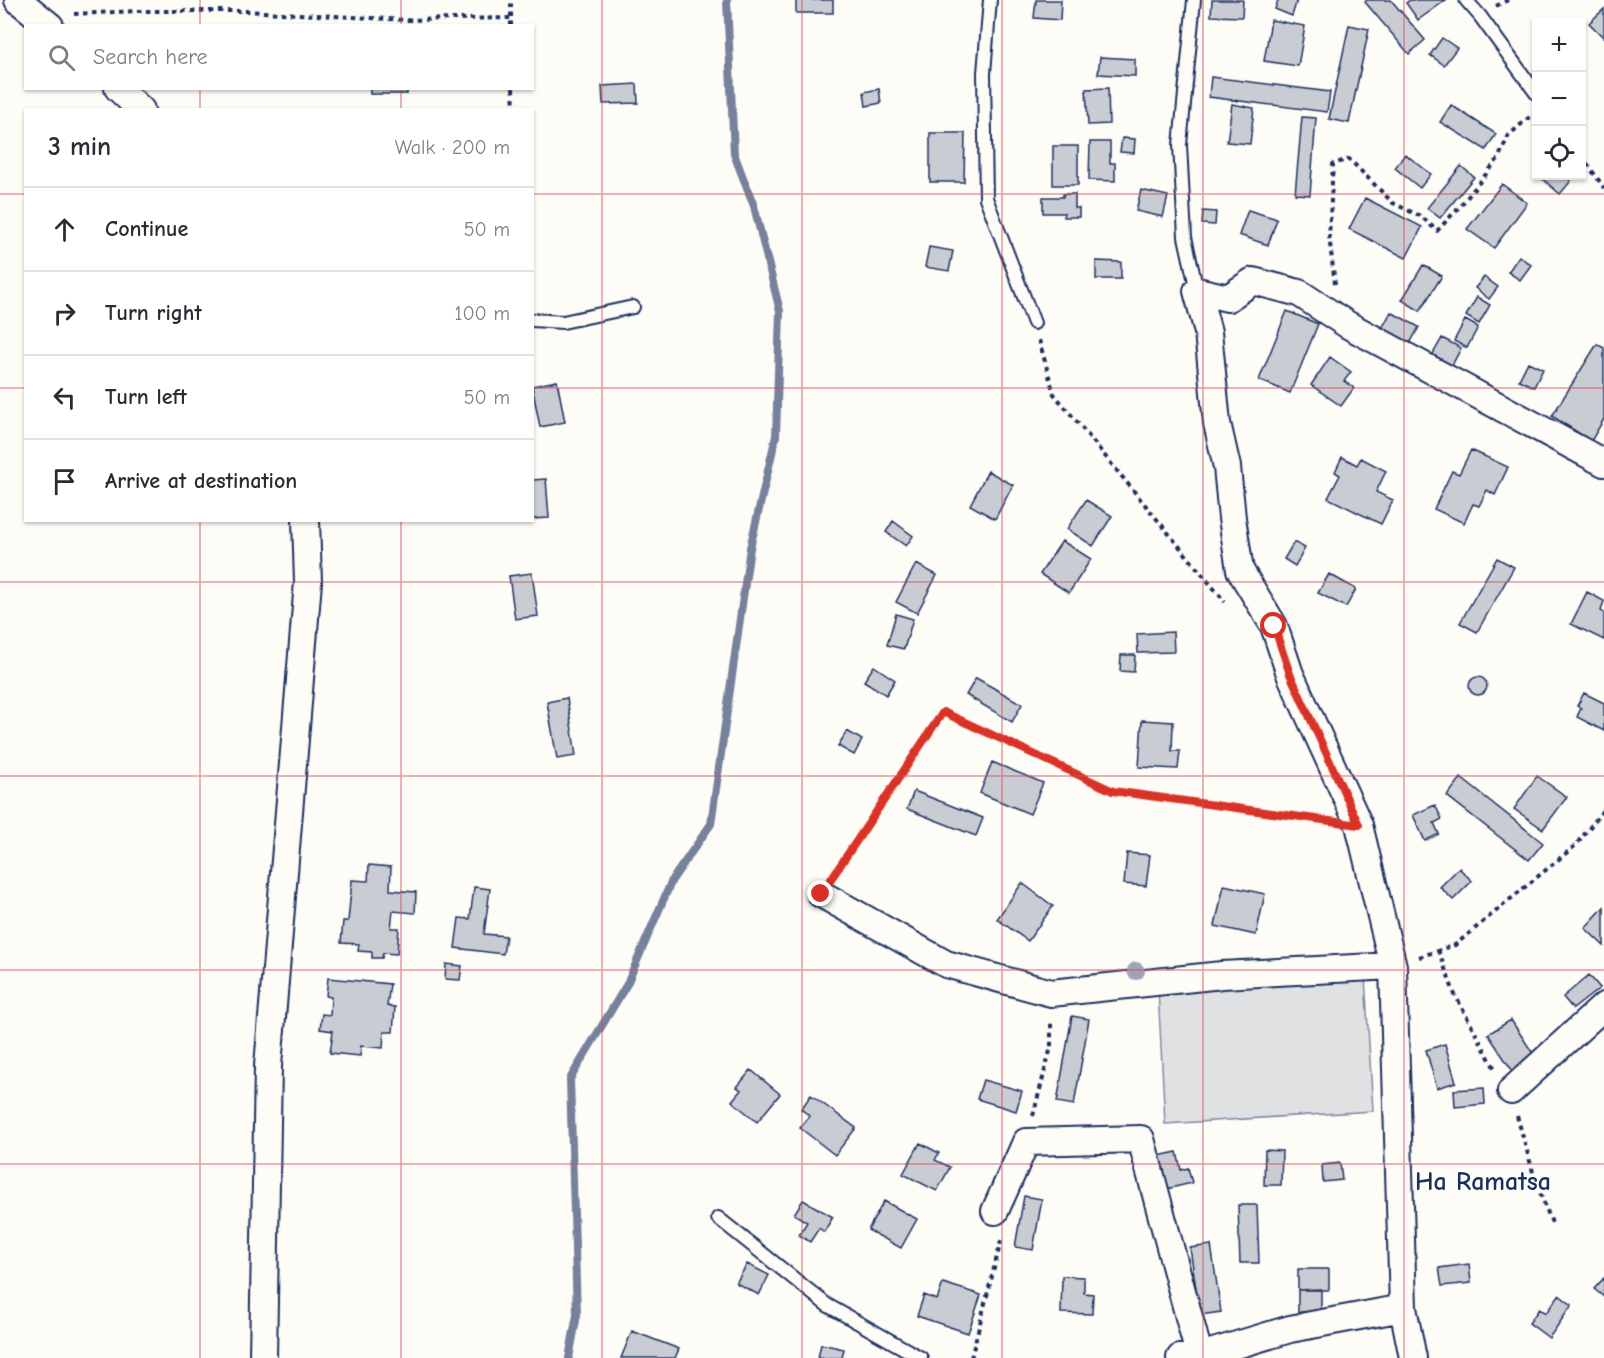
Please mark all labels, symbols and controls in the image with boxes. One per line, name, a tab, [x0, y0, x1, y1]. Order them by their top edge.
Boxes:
map controls	[1532, 18, 1586, 180]
button: +	[1532, 18, 1586, 72]
search box	[24, 24, 534, 90]
icon: search	[45, 41, 78, 74]
text: Search here	[93, 44, 208, 70]
button: −	[1532, 72, 1586, 126]
button: locate	[1532, 126, 1586, 180]
text: 3 min	[48, 132, 111, 162]
text: Walk · 200 m	[395, 136, 510, 159]
icon: ahead	[48, 213, 81, 246]
text: Continue	[105, 216, 188, 242]
text: 50 m	[464, 218, 510, 241]
icon: right	[48, 297, 81, 330]
text: Turn right	[105, 300, 202, 326]
text: 100 m	[455, 302, 510, 325]
icon: left	[48, 381, 81, 414]
text: Turn left	[105, 384, 187, 410]
text: 50 m	[464, 386, 510, 409]
icon: arrive	[48, 465, 81, 498]
text: Arrive at destination	[105, 468, 297, 494]
route start	[1260, 612, 1286, 638]
route end	[807, 880, 833, 906]
district label: Ha Ramatsa	[1415, 1167, 1551, 1197]

